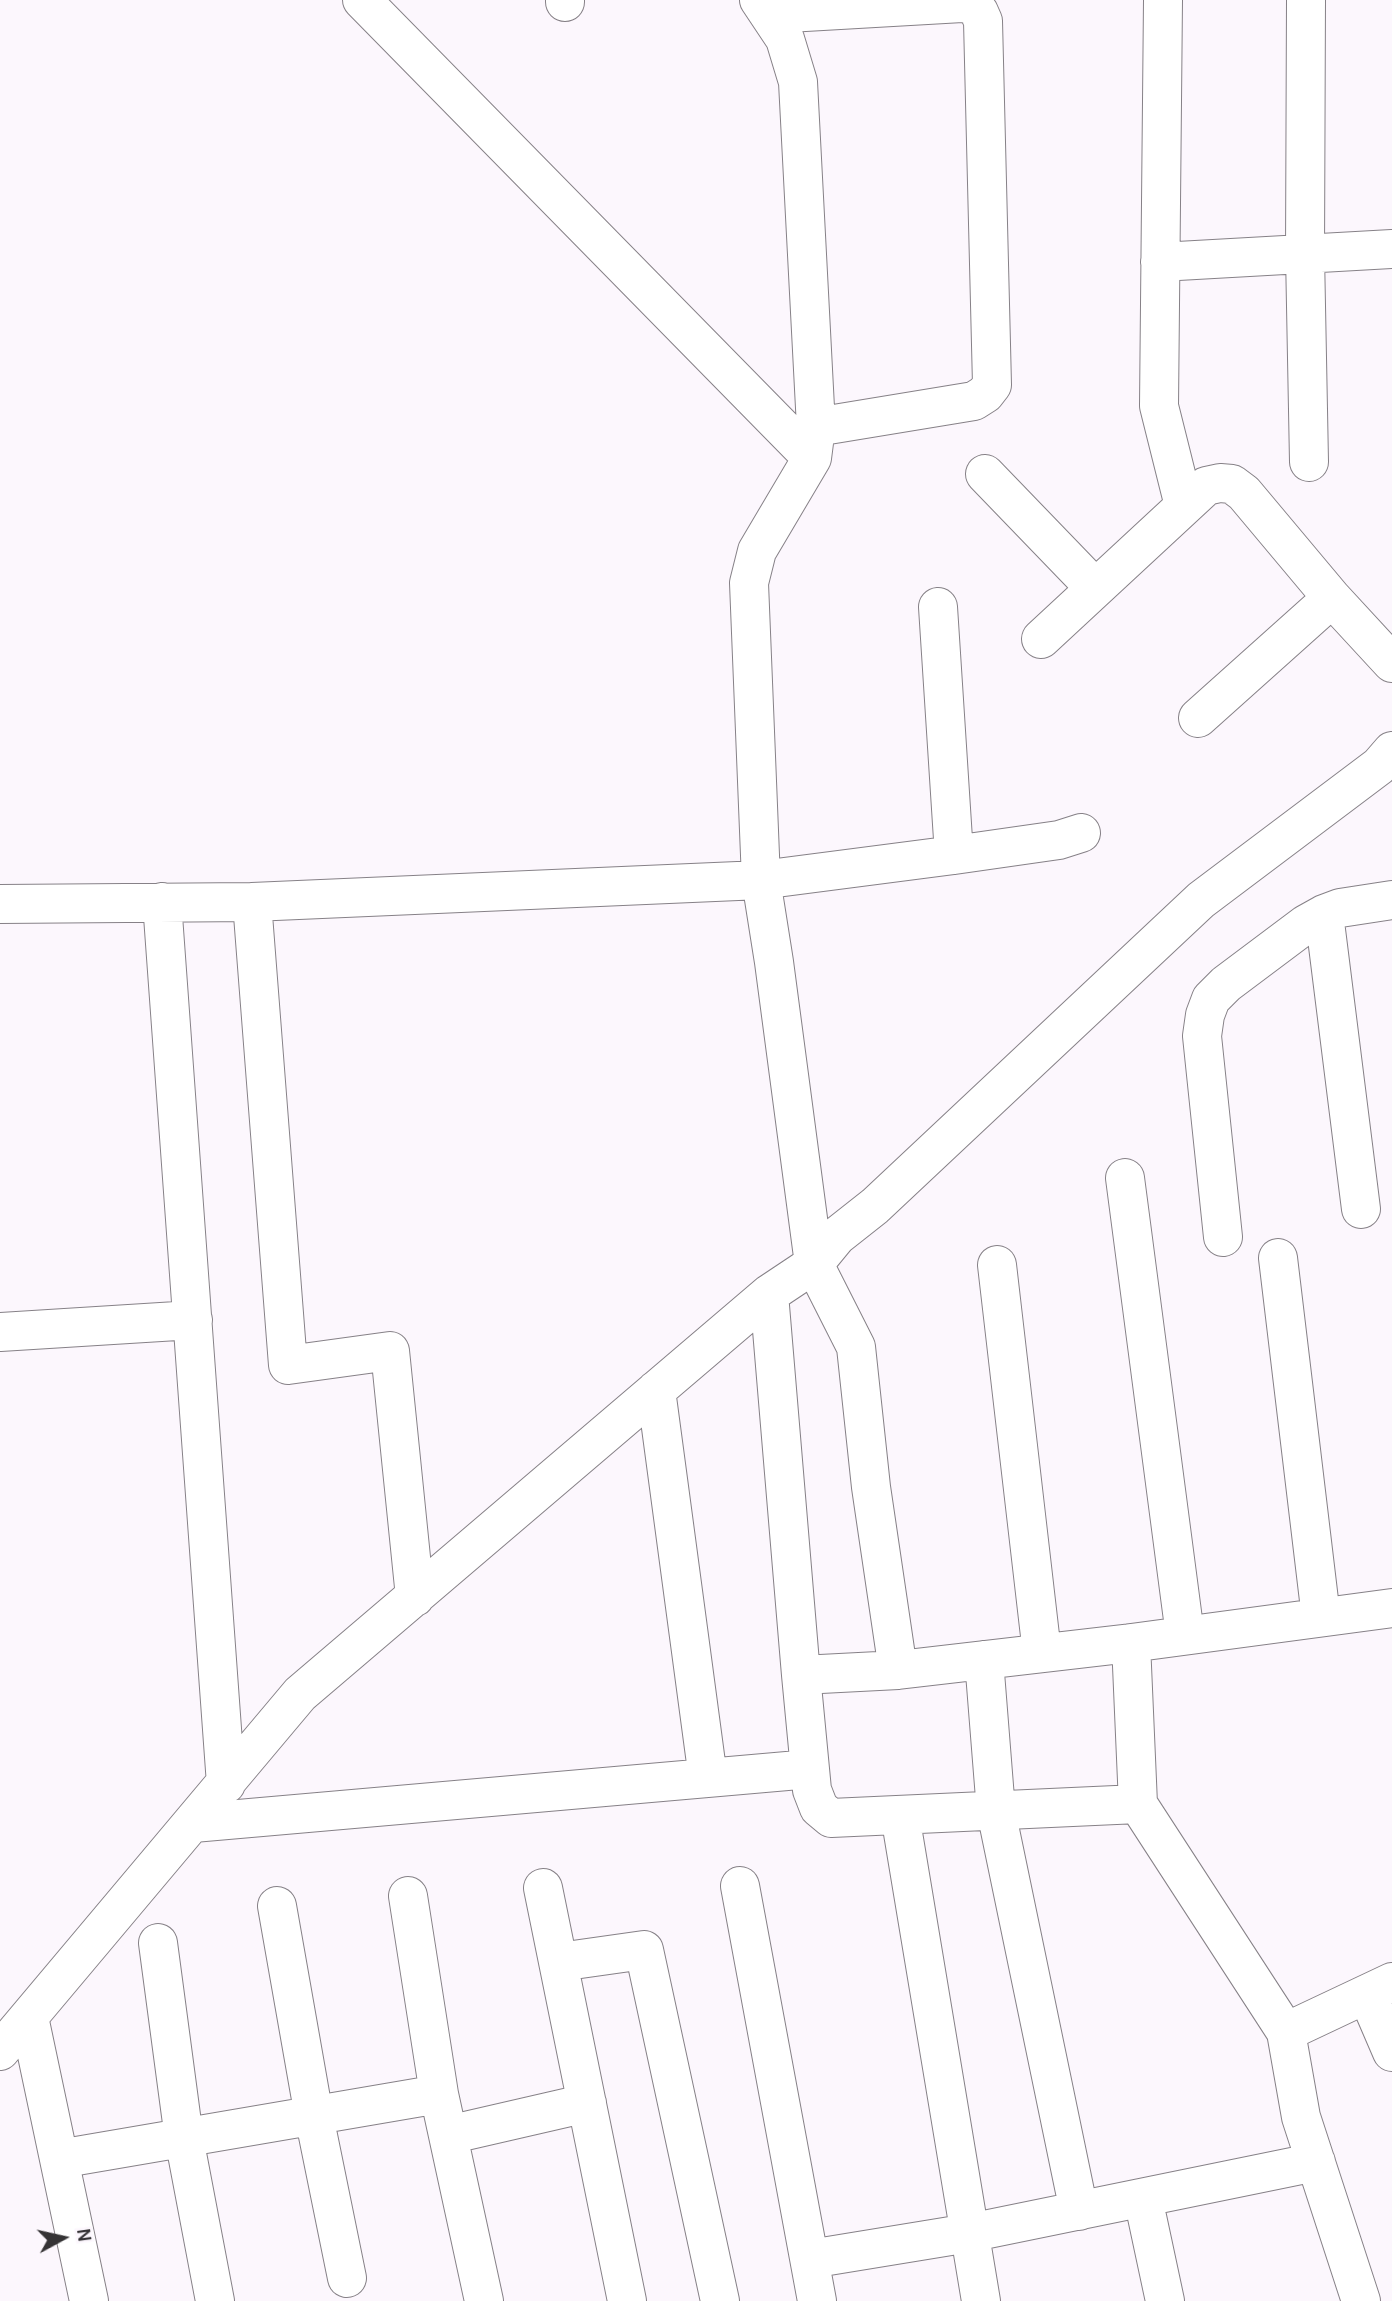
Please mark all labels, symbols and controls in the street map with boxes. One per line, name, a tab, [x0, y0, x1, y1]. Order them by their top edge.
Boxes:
north arrow	[28, 2203, 98, 2273]
text: N	[72, 2227, 96, 2243]

